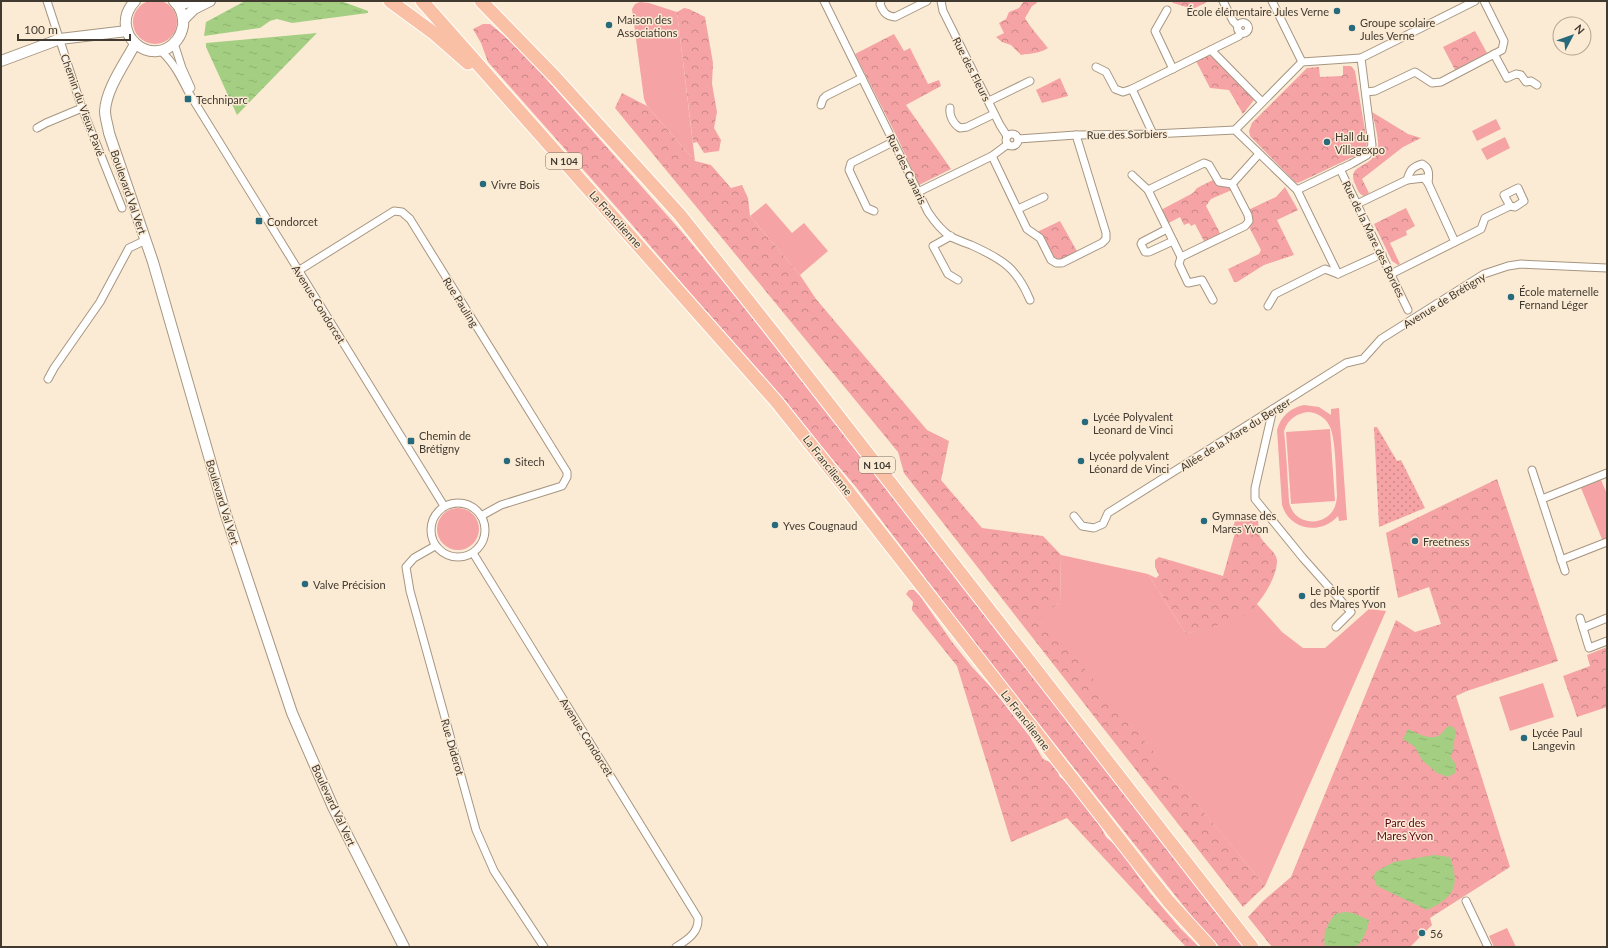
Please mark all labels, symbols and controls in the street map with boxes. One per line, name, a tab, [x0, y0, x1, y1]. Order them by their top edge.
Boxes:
place label: École élémentaire Jules Verne	[1186, 5, 1329, 18]
marker: École élémentaire Jules Verne	[1332, 6, 1342, 16]
place label: Maison des Associations	[617, 13, 678, 39]
scale bar	[18, 16, 130, 42]
place label: Groupe scolaire Jules Verne	[1360, 16, 1436, 42]
north arrow	[1552, 16, 1592, 56]
marker: Maison des Associations	[604, 20, 614, 30]
text: 100 m	[24, 22, 58, 37]
text: N	[1572, 22, 1588, 37]
marker: Groupe scolaire Jules Verne	[1347, 23, 1357, 33]
street label: Rue des Fleurs	[950, 35, 994, 104]
street label: Chemin du Vieux Pavé	[58, 52, 108, 158]
place label: Techniparc	[196, 93, 248, 106]
marker: Techniparc	[183, 94, 193, 104]
street label: Rue des Sorbiers	[1087, 127, 1168, 141]
place label: Hall du Villagexpo	[1335, 130, 1385, 156]
street label: Rue des Canaris	[884, 132, 930, 207]
marker: Hall du Villagexpo	[1322, 137, 1332, 147]
street label: Boulevard Val Vert	[108, 148, 150, 236]
road number: N 104	[546, 153, 582, 169]
place label: Vivre Bois	[491, 178, 540, 191]
street label: Rue de la Mare des Bordes	[1340, 178, 1408, 300]
marker: Vivre Bois	[478, 179, 488, 189]
street label: La Francilienne	[587, 188, 645, 250]
place label: Condorcet	[267, 215, 318, 228]
marker: Condorcet	[254, 216, 264, 226]
street label: Avenue Condorcet	[290, 262, 348, 346]
street label: Avenue de Brétigny	[1400, 269, 1488, 331]
street label: Rue Pauling	[441, 275, 482, 330]
place label: École maternelle Fernand Léger	[1519, 285, 1599, 311]
marker: École maternelle Fernand Léger	[1506, 292, 1516, 302]
street label: Allée de la Mare du Berger	[1177, 395, 1293, 473]
place label: Lycée Polyvalent Leonard de Vinci	[1093, 410, 1174, 436]
marker: Lycée Polyvalent Leonard de Vinci	[1080, 417, 1090, 427]
place label: Chemin de Brétigny	[419, 429, 471, 455]
street label: La Francilienne	[801, 433, 855, 498]
marker: Chemin de Brétigny	[406, 436, 416, 446]
place label: Lycée polyvalent Léonard de Vinci	[1089, 449, 1170, 475]
place label: Sitech	[515, 455, 545, 468]
marker: Sitech	[502, 456, 512, 466]
marker: Lycée polyvalent Léonard de Vinci	[1076, 456, 1086, 466]
road number: N 104	[859, 457, 895, 473]
street label: Boulevard Val Vert	[204, 458, 242, 546]
place label: Gymnase des Mares Yvon	[1212, 509, 1277, 535]
marker: Gymnase des Mares Yvon	[1199, 516, 1209, 526]
place label: Yves Cougnaud	[783, 519, 857, 532]
marker: Yves Cougnaud	[770, 520, 780, 530]
place label: Freetness	[1423, 535, 1470, 548]
marker: Freetness	[1410, 536, 1420, 546]
place label: Valve Précision	[313, 578, 386, 591]
marker: Valve Précision	[300, 579, 310, 589]
place label: Le pôle sportif des Mares Yvon	[1310, 584, 1386, 610]
marker: Le pôle sportif des Mares Yvon	[1297, 591, 1307, 601]
street label: La Francilienne	[999, 688, 1053, 753]
street label: Avenue Condorcet	[558, 695, 616, 779]
street label: Rue Diderot	[439, 717, 467, 777]
place label: Lycée Paul Langevin	[1532, 726, 1582, 752]
marker: Lycée Paul Langevin	[1519, 733, 1529, 743]
street label: Boulevard Val Vert	[309, 762, 359, 848]
park label: Parc des Mares Yvon	[1377, 816, 1433, 842]
place label: 56	[1430, 927, 1443, 940]
marker: 56	[1417, 928, 1427, 938]

